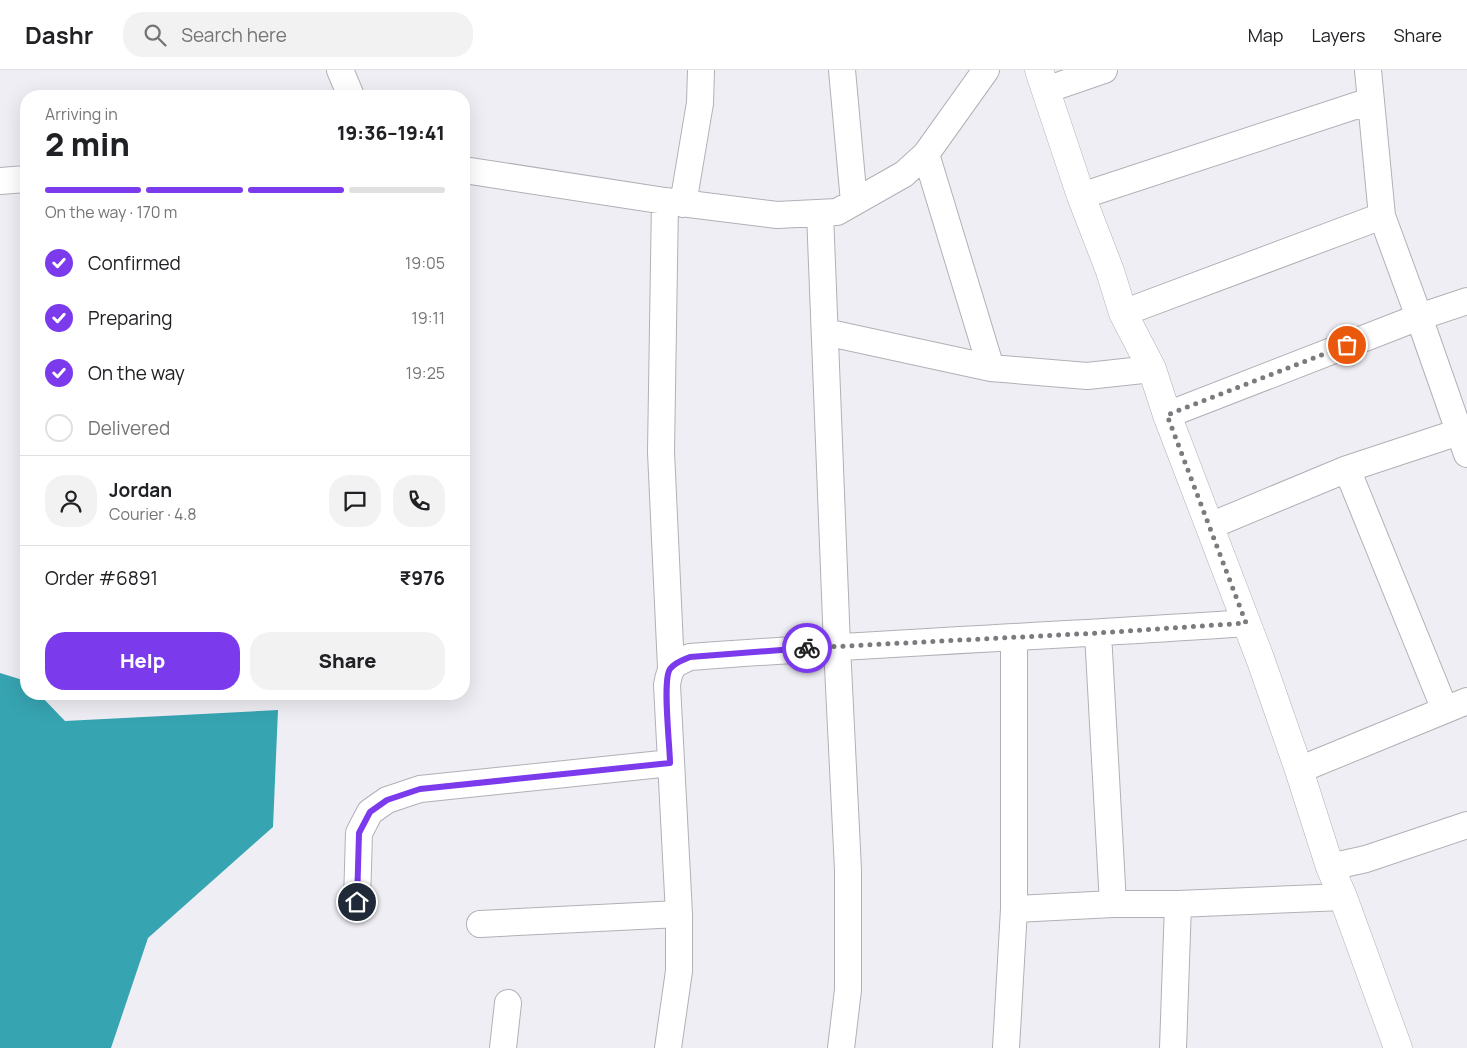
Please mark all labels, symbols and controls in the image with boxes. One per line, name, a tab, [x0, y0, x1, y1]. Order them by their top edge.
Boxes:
search box	[123, 12, 473, 57]
text: Dashr	[25, 18, 93, 51]
icon: search	[141, 21, 169, 49]
text: Search here	[181, 22, 287, 48]
text: Map	[1248, 23, 1283, 47]
text: Layers	[1311, 23, 1365, 47]
text: Share	[1393, 23, 1442, 47]
text: Arriving in	[45, 103, 118, 125]
text: 19:36–19:41	[337, 120, 445, 146]
text: 2 min	[45, 122, 130, 166]
text: On the way · 170 m	[45, 201, 177, 223]
icon: check	[45, 249, 73, 277]
text: Confirmed	[88, 250, 181, 276]
text: 19:05	[405, 252, 445, 274]
icon: check	[45, 304, 73, 332]
text: Preparing	[88, 305, 173, 331]
text: 19:11	[412, 307, 445, 329]
pin	[1326, 324, 1368, 366]
icon: bag	[1333, 331, 1361, 359]
icon: check	[45, 359, 73, 387]
text: On the way	[88, 360, 185, 386]
text: 19:25	[406, 362, 445, 384]
text: Delivered	[88, 415, 170, 441]
button: person	[45, 475, 97, 527]
button: chat	[329, 475, 381, 527]
button: phone	[393, 475, 445, 527]
text: Jordan	[109, 477, 172, 503]
text: Courier · 4.8	[109, 503, 197, 525]
text: Order #6891	[45, 565, 158, 591]
text: ₹976	[400, 565, 445, 591]
courier	[782, 623, 832, 673]
button: Help	[45, 632, 240, 690]
button: Share	[250, 632, 445, 690]
icon: bike	[793, 634, 821, 662]
pin	[336, 881, 378, 923]
icon: home	[343, 888, 371, 916]

